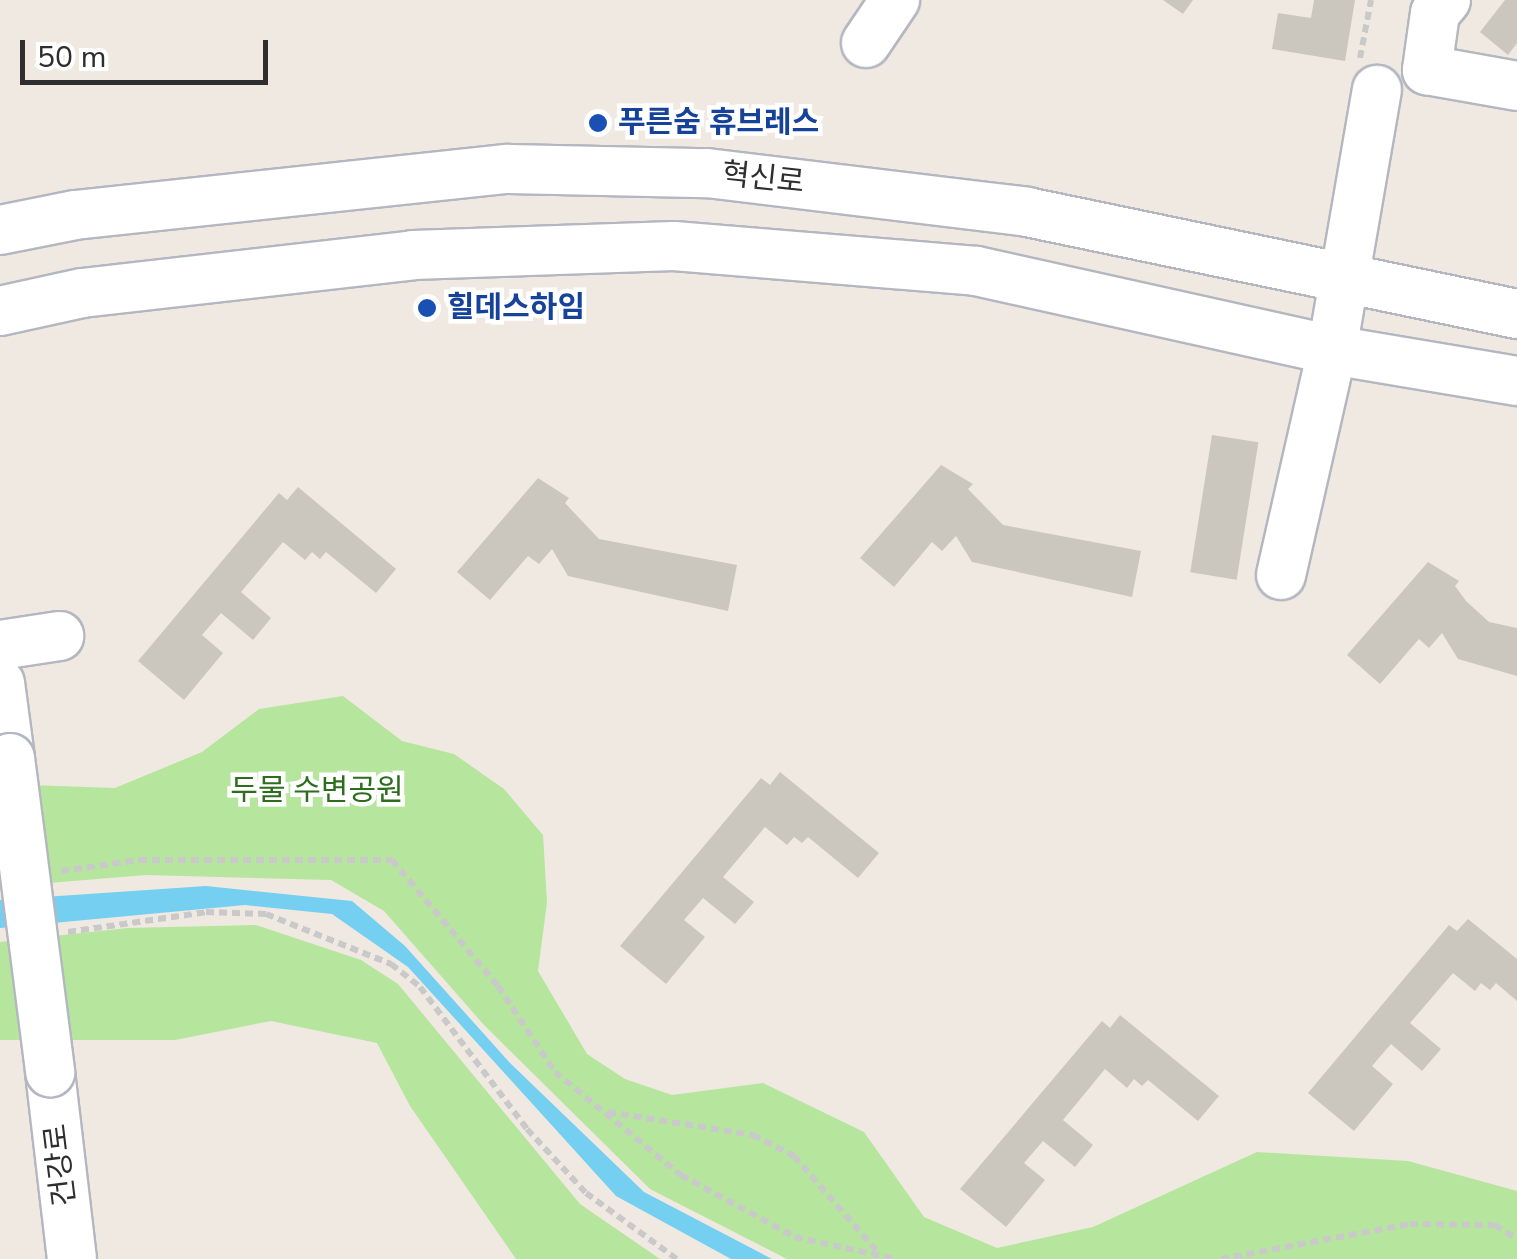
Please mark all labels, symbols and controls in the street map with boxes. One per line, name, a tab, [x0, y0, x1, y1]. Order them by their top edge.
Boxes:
scale bar	[25, 20, 272, 82]
text: 50 m	[37, 37, 106, 78]
place label: 푸른숨 휴브레스	[618, 105, 819, 141]
marker: 푸른숨 휴브레스	[587, 112, 609, 134]
street label: 혁신로	[720, 157, 806, 201]
place label: 힐데스하임	[447, 290, 585, 326]
marker: 힐데스하임	[416, 297, 438, 319]
park label: 두물 수변공원	[230, 773, 404, 809]
street label: 건강로	[38, 1122, 84, 1208]

